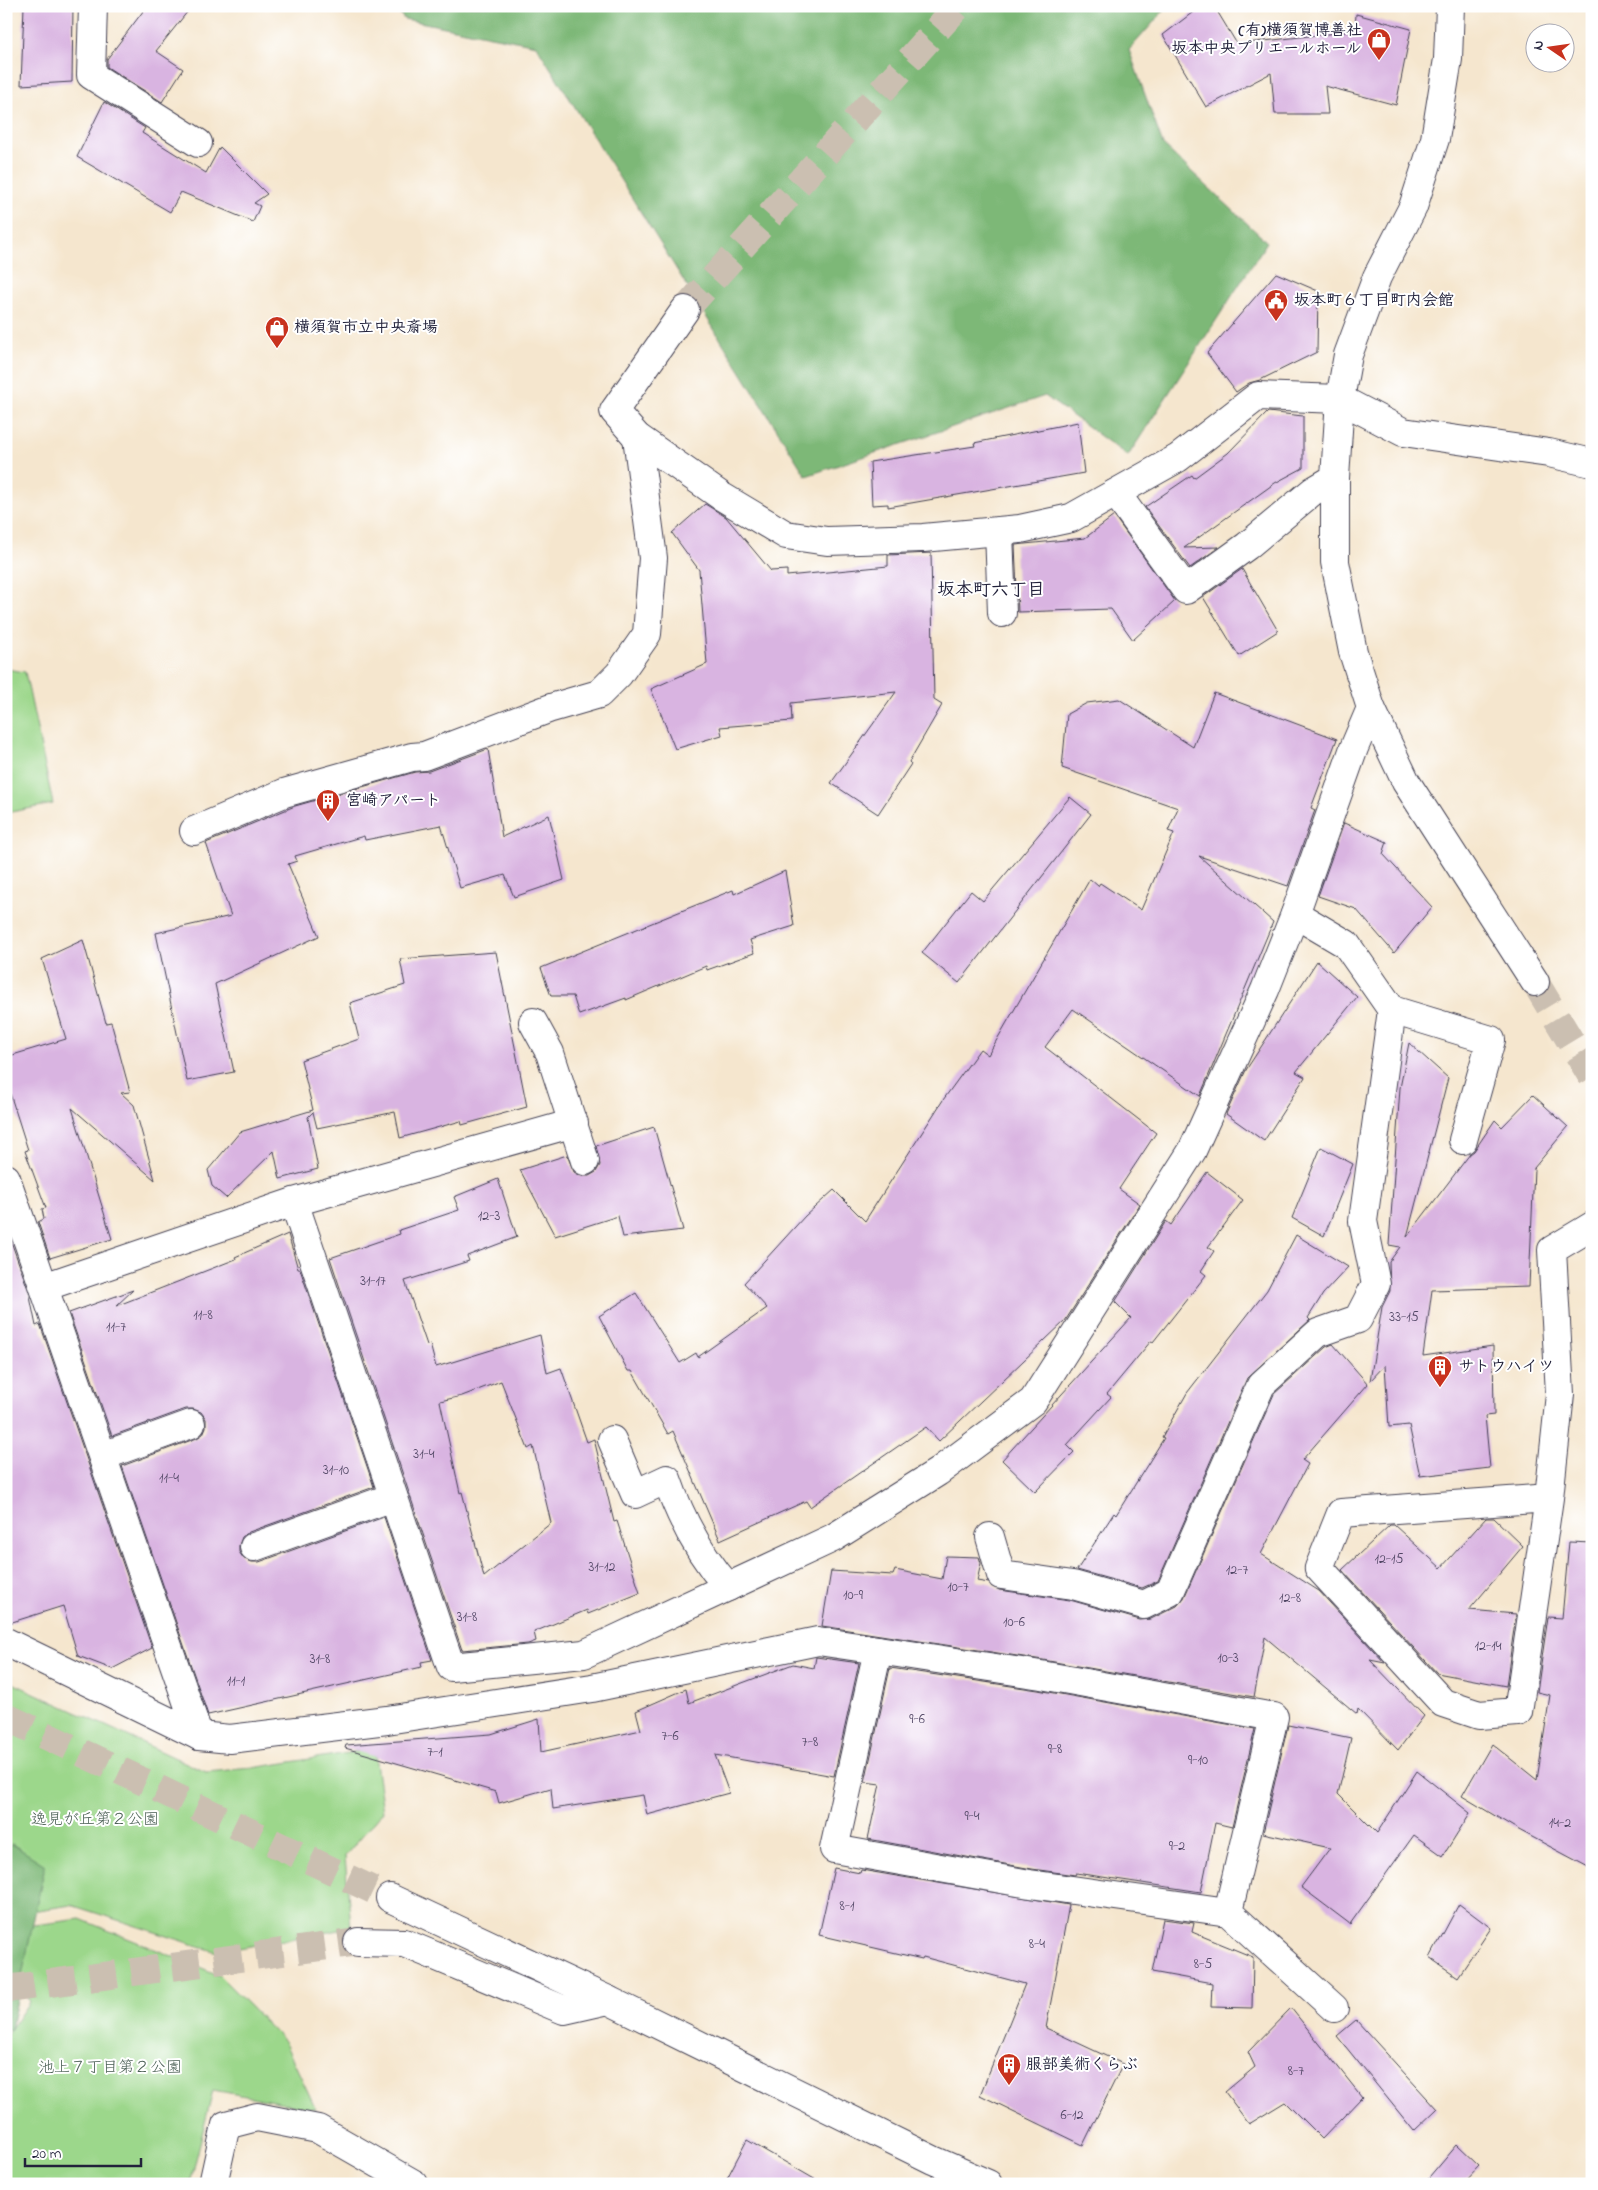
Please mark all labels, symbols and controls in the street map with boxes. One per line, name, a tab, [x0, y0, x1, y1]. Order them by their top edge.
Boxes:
place label: (有)横須賀博善社 坂本中央プリエールホール	[1172, 19, 1362, 61]
north arrow	[1526, 22, 1576, 72]
shop icon: (有)横須賀博善社 坂本中央プリエールホール	[1366, 27, 1392, 61]
text: N	[1528, 38, 1550, 52]
public building icon: 坂本町６丁目町内会館	[1263, 288, 1289, 322]
place label: 坂本町６丁目町内会館	[1294, 289, 1454, 313]
shop icon: 横須賀市立中央斎場	[264, 315, 290, 349]
place label: 横須賀市立中央斎場	[294, 316, 438, 340]
district label: 坂本町六丁目	[937, 578, 1045, 604]
building icon: 宮崎アパート	[315, 788, 341, 822]
place label: 宮崎アパート	[346, 789, 441, 813]
house number: 12-3	[478, 1206, 500, 1227]
house number: 31-17	[360, 1271, 386, 1292]
house number: 11-8	[193, 1305, 213, 1326]
house number: 33-15	[1389, 1307, 1419, 1328]
house number: 11-7	[106, 1317, 126, 1338]
building icon: サトウハイツ	[1427, 1354, 1453, 1388]
place label: サトウハイツ	[1458, 1355, 1554, 1379]
house number: 31-4	[413, 1444, 435, 1465]
house number: 31-10	[323, 1460, 349, 1481]
house number: 11-4	[159, 1468, 179, 1489]
house number: 12-15	[1374, 1549, 1404, 1570]
house number: 31-12	[589, 1557, 615, 1578]
house number: 12-7	[1226, 1560, 1248, 1581]
house number: 10-7	[947, 1577, 969, 1598]
house number: 10-9	[843, 1585, 864, 1606]
house number: 12-8	[1279, 1588, 1301, 1609]
house number: 31-8	[457, 1607, 477, 1628]
house number: 10-6	[1003, 1612, 1025, 1633]
house number: 12-14	[1475, 1636, 1502, 1657]
house number: 10-3	[1217, 1648, 1239, 1669]
house number: 31-8	[310, 1649, 330, 1670]
house number: 11-1	[227, 1671, 246, 1692]
house number: 9-6	[909, 1709, 925, 1730]
house number: 7-6	[661, 1726, 679, 1747]
house number: 7-8	[802, 1732, 818, 1753]
house number: 9-8	[1048, 1739, 1062, 1760]
house number: 7-1	[427, 1742, 443, 1763]
house number: 9-10	[1188, 1750, 1208, 1771]
house number: 9-4	[964, 1806, 980, 1827]
park label: 逸見が丘第２公園	[31, 1808, 159, 1832]
house number: 14-2	[1549, 1813, 1571, 1834]
house number: 9-2	[1169, 1836, 1185, 1857]
house number: 8-1	[840, 1896, 855, 1917]
house number: 8-4	[1029, 1934, 1045, 1955]
house number: 8-5	[1194, 1954, 1212, 1975]
building icon: 服部美術くらぶ	[996, 2052, 1022, 2086]
place label: 服部美術くらぶ	[1026, 2053, 1138, 2077]
park label: 池上７丁目第２公園	[38, 2056, 182, 2080]
house number: 8-7	[1288, 2061, 1304, 2082]
house number: 6-12	[1061, 2105, 1083, 2126]
scale bar	[25, 2135, 141, 2167]
text: 20 m	[32, 2143, 62, 2165]

